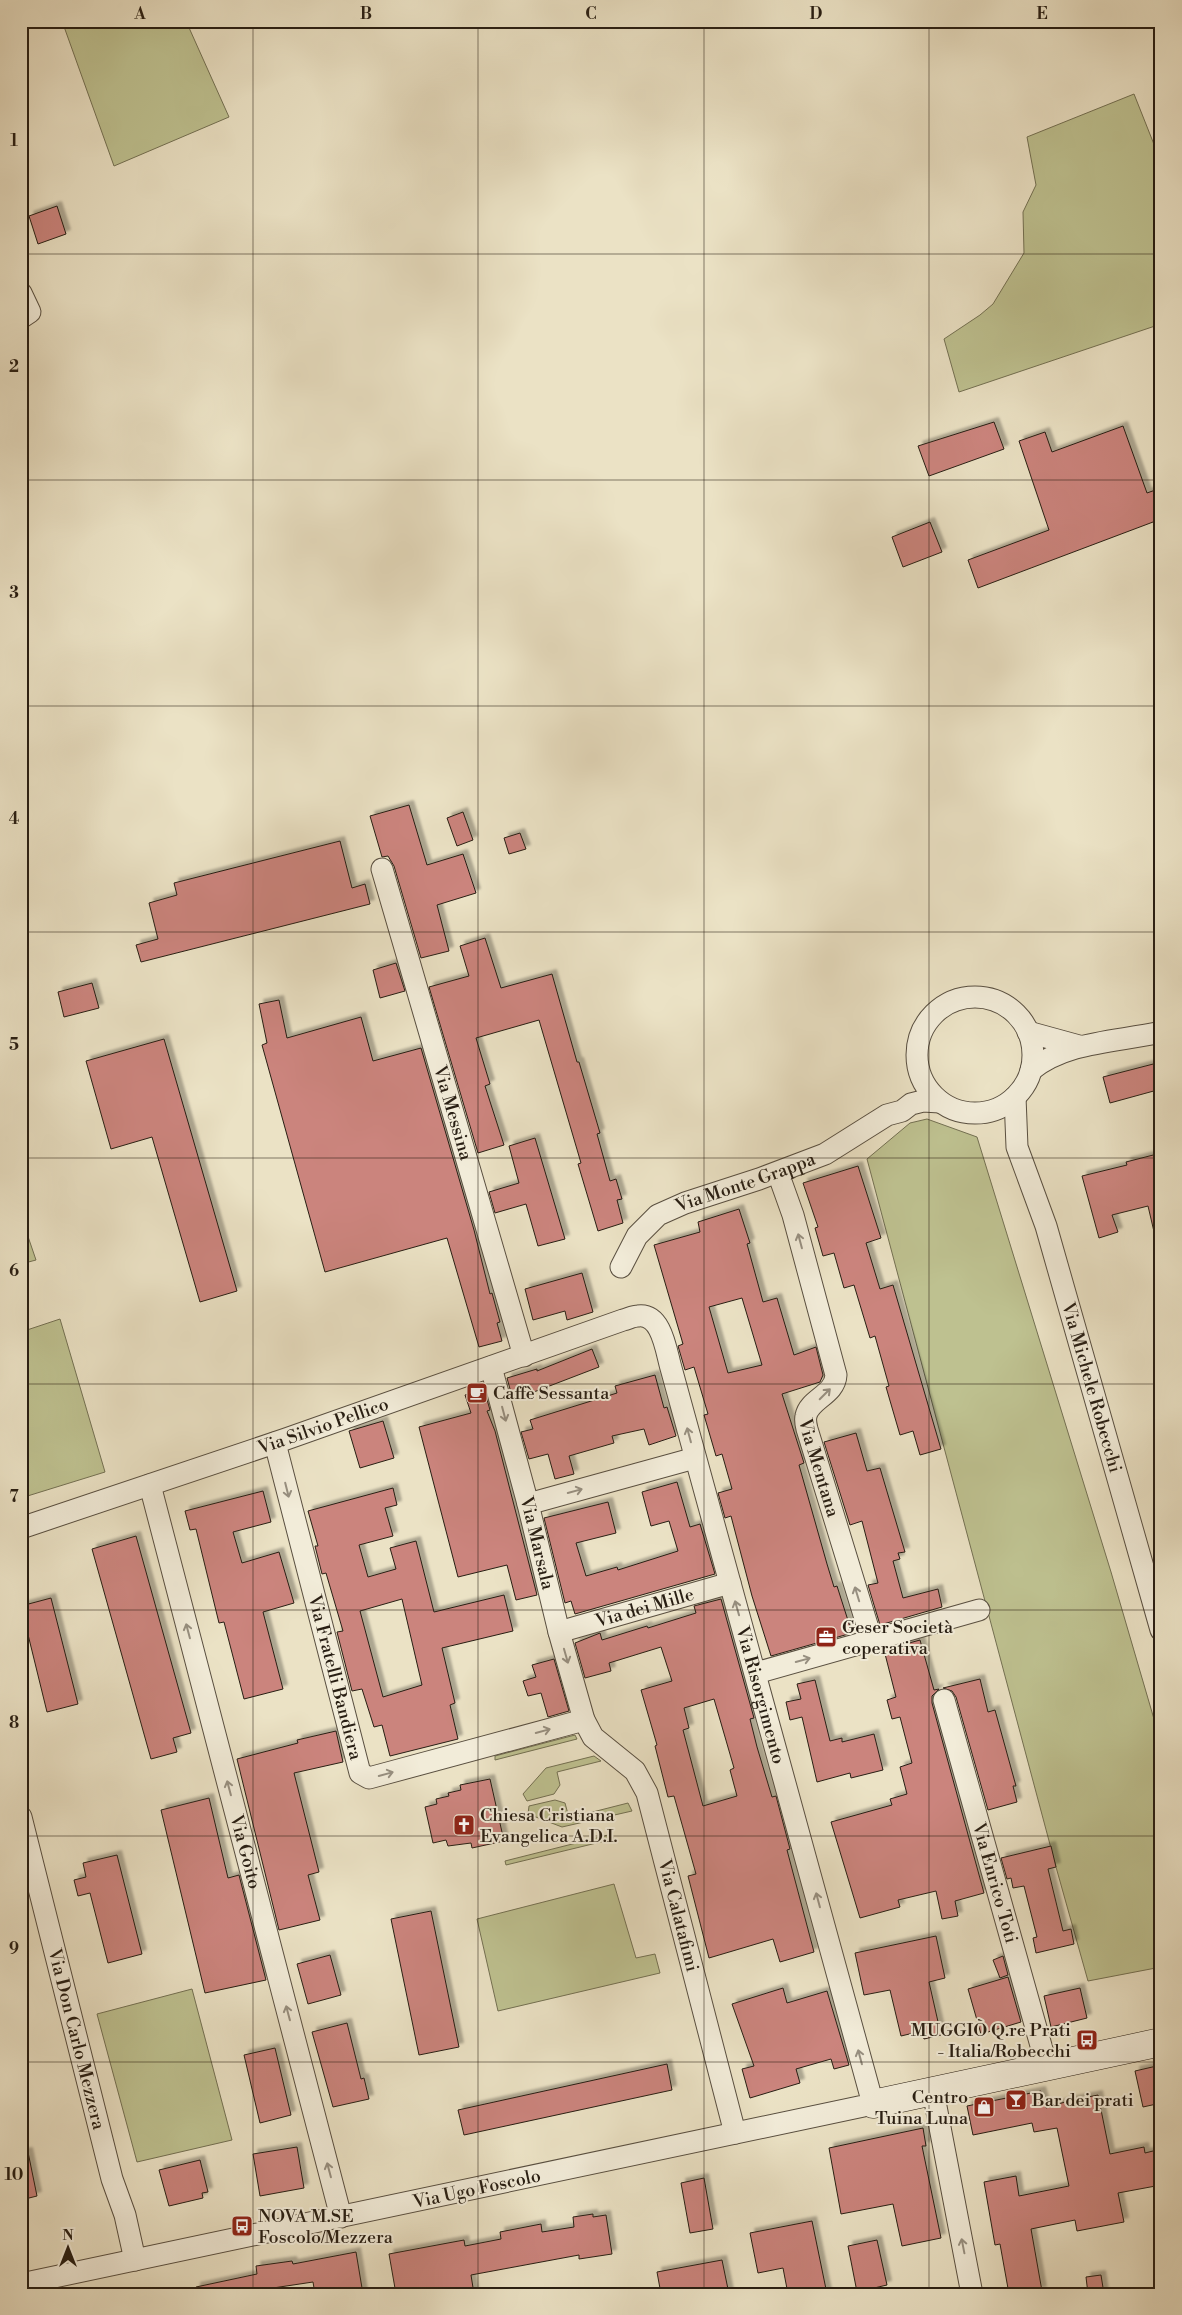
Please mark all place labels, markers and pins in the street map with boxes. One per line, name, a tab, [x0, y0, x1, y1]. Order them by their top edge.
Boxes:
cafe icon: Caffè Sessanta	[465, 1381, 489, 1405]
place label: Caffè Sessanta	[493, 1382, 610, 1405]
place label: Geser Società coperativa	[842, 1616, 954, 1660]
office icon: Geser Società coperativa	[814, 1625, 838, 1649]
place label: Chiesa Cristiana Evangelica A.D.I.	[480, 1804, 618, 1848]
church icon: Chiesa Cristiana Evangelica A.D.I.	[452, 1813, 476, 1837]
place label: MUGGIÒ Q.re Prati - Italia/Robecchi	[911, 2019, 1071, 2063]
bus stop icon: MUGGIÒ Q.re Prati - Italia/Robecchi	[1075, 2028, 1099, 2052]
place label: Centro Tuina Luna	[875, 2086, 969, 2130]
bar icon: Bar dei prati	[1004, 2088, 1028, 2112]
place label: Bar dei prati	[1031, 2089, 1134, 2112]
shop icon: Centro Tuina Luna	[972, 2095, 996, 2119]
place label: NOVA M.SE Foscolo/Mezzera	[258, 2205, 394, 2249]
bus stop icon: NOVA M.SE Foscolo/Mezzera	[230, 2214, 254, 2238]

